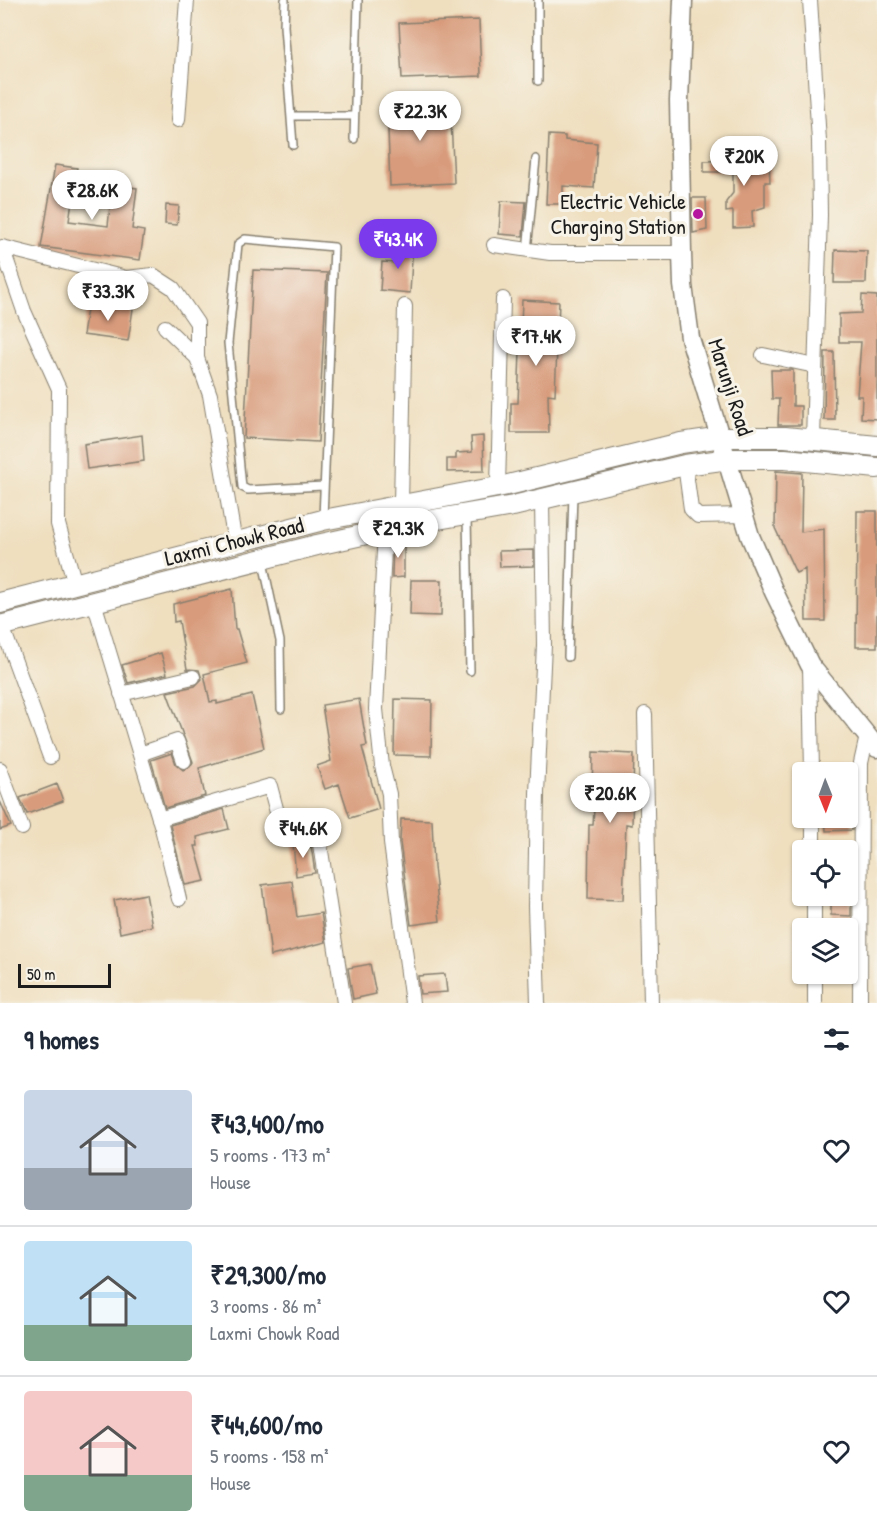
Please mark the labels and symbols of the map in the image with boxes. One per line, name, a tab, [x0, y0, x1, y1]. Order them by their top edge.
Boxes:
pin: ₹22.3K	[371, 91, 469, 142]
pin: ₹20K	[708, 136, 780, 187]
pin: ₹28.6K	[43, 170, 141, 221]
place label: Electric Vehicle Charging Station	[551, 186, 686, 241]
marker: Electric Vehicle Charging Station	[691, 207, 705, 221]
pin: ₹43.4K	[349, 219, 447, 270]
pin: ₹33.3K	[59, 271, 157, 322]
pin: ₹17.4K	[487, 316, 585, 367]
street label: Marunji Road	[701, 335, 761, 440]
pin: ₹29.3K	[349, 508, 447, 559]
street label: Laxmi Chowk Road	[161, 509, 307, 573]
north arrow	[792, 762, 858, 828]
pin: ₹20.6K	[561, 773, 659, 824]
pin: ₹44.6K	[254, 808, 352, 859]
scale bar	[18, 961, 111, 989]

